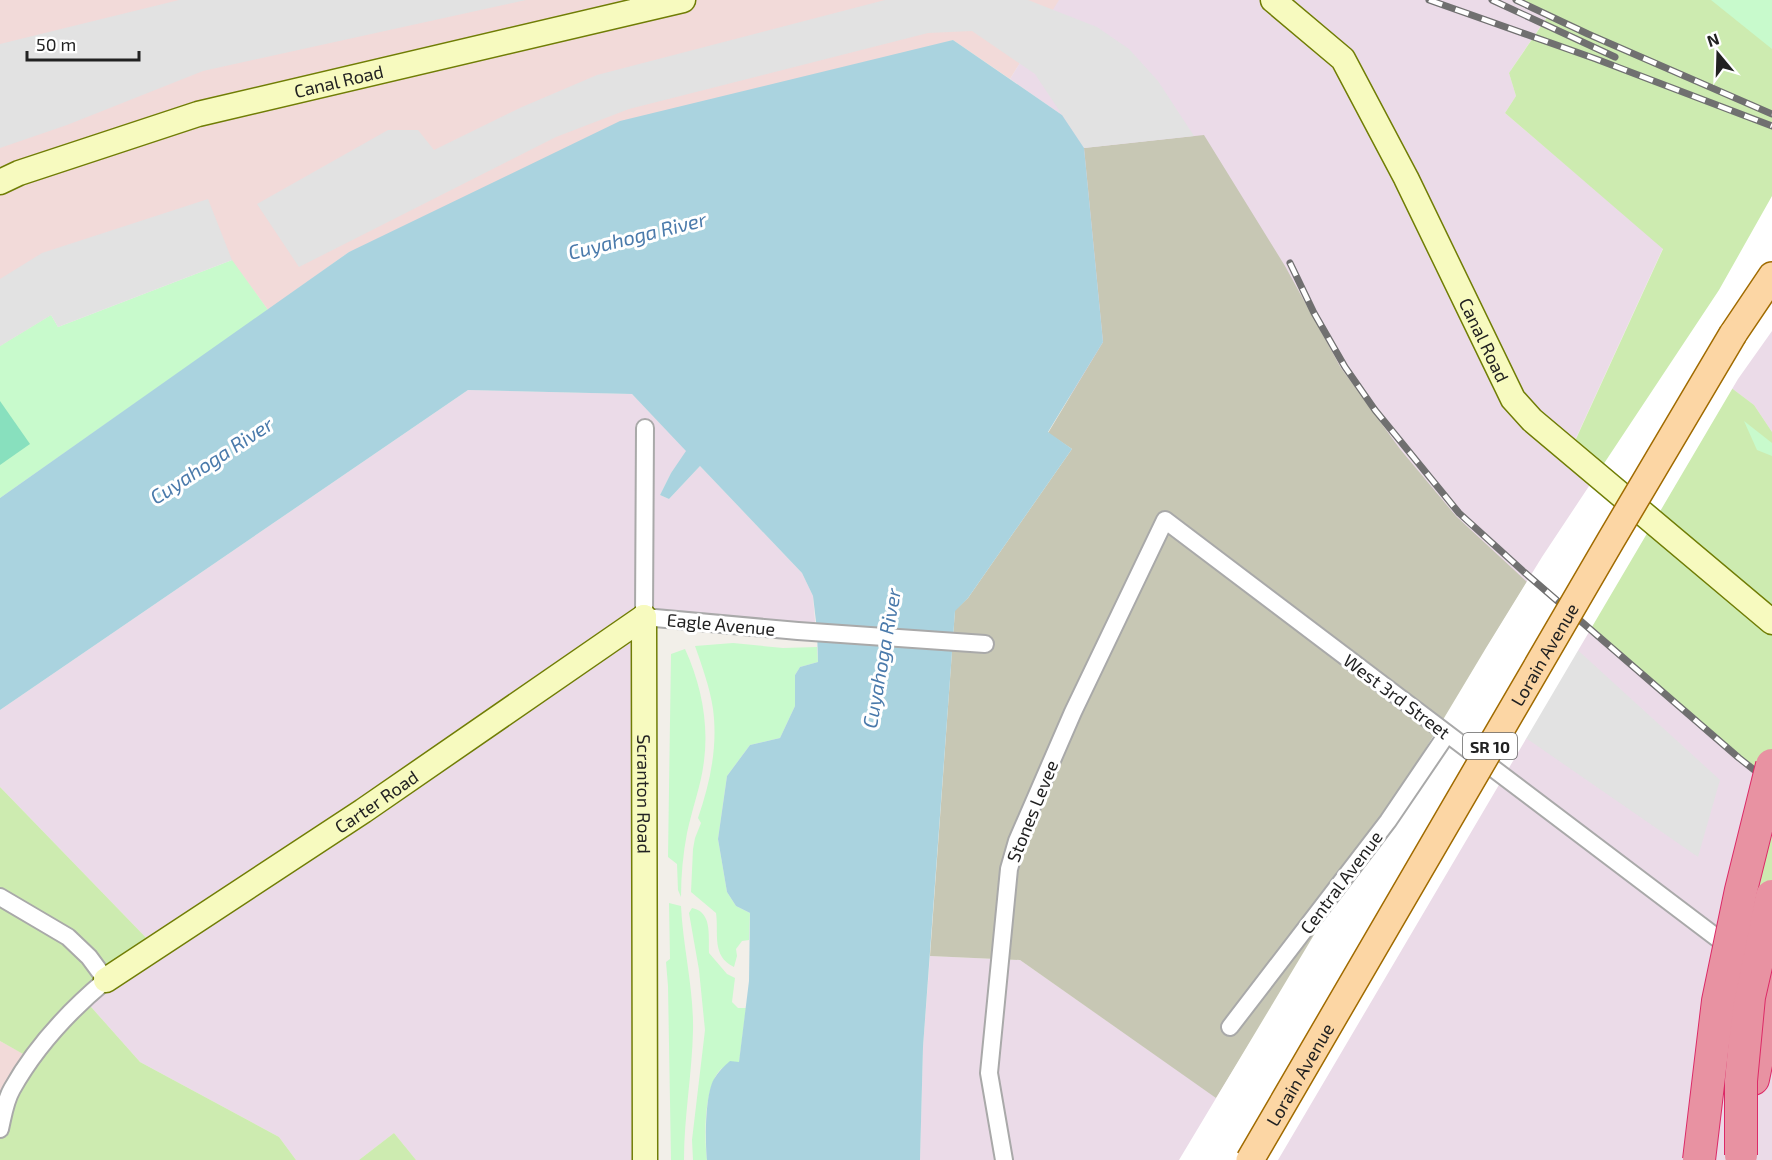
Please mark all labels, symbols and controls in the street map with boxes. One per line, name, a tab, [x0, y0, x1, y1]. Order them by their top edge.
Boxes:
scale bar	[27, 24, 140, 62]
north arrow	[1688, 24, 1748, 84]
text: N	[1704, 28, 1722, 50]
text: 50 m	[36, 33, 76, 55]
street label: Canal Road	[292, 60, 385, 102]
water label: Cuyahoga River	[565, 206, 710, 265]
street label: Canal Road	[1455, 294, 1514, 386]
water label: Cuyahoga River	[145, 411, 278, 510]
water label: Cuyahoga River	[857, 585, 906, 730]
street label: Lorain Avenue	[1506, 599, 1583, 710]
street label: Eagle Avenue	[666, 608, 776, 640]
street label: West 3rd Street	[1339, 649, 1455, 743]
road number: SR 10	[1463, 733, 1517, 759]
street label: Scranton Road	[633, 734, 655, 854]
street label: Stones Levee	[1002, 757, 1062, 865]
street label: Carter Road	[330, 765, 422, 838]
street label: Central Avenue	[1295, 826, 1387, 938]
street label: Lorain Avenue	[1261, 1019, 1338, 1130]

